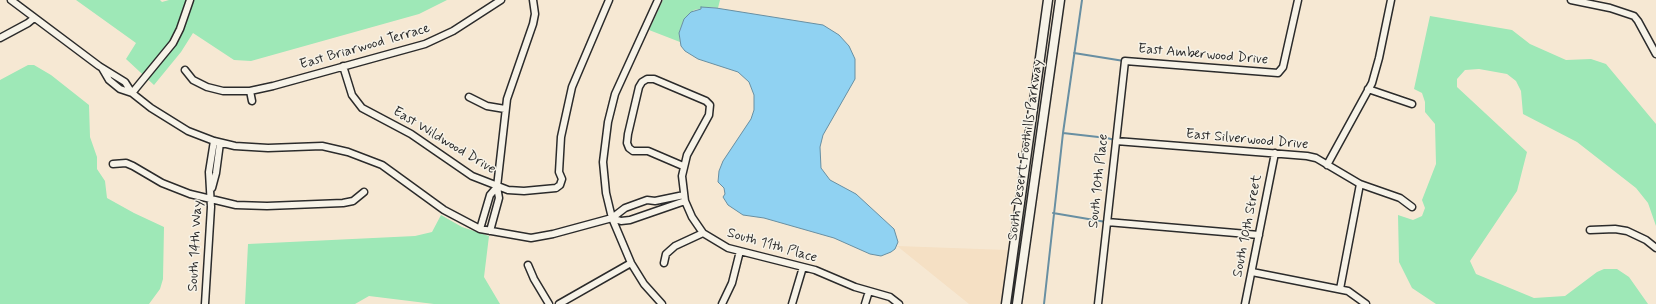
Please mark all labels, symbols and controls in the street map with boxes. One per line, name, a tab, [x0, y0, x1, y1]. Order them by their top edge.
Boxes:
street label: East Briarwood Terrace	[298, 20, 432, 74]
street label: East Amberwood Drive	[1137, 41, 1269, 69]
street label: South Desert Foothills Parkway	[1005, 58, 1047, 242]
street label: East Wildwood Drive	[389, 104, 499, 178]
street label: East Silverwood Drive	[1185, 126, 1309, 154]
street label: South 10th Place	[1086, 133, 1112, 229]
street label: South 10th Street	[1230, 173, 1266, 279]
street label: South 14th Way	[185, 200, 207, 292]
street label: South 11th Place	[725, 225, 819, 267]

